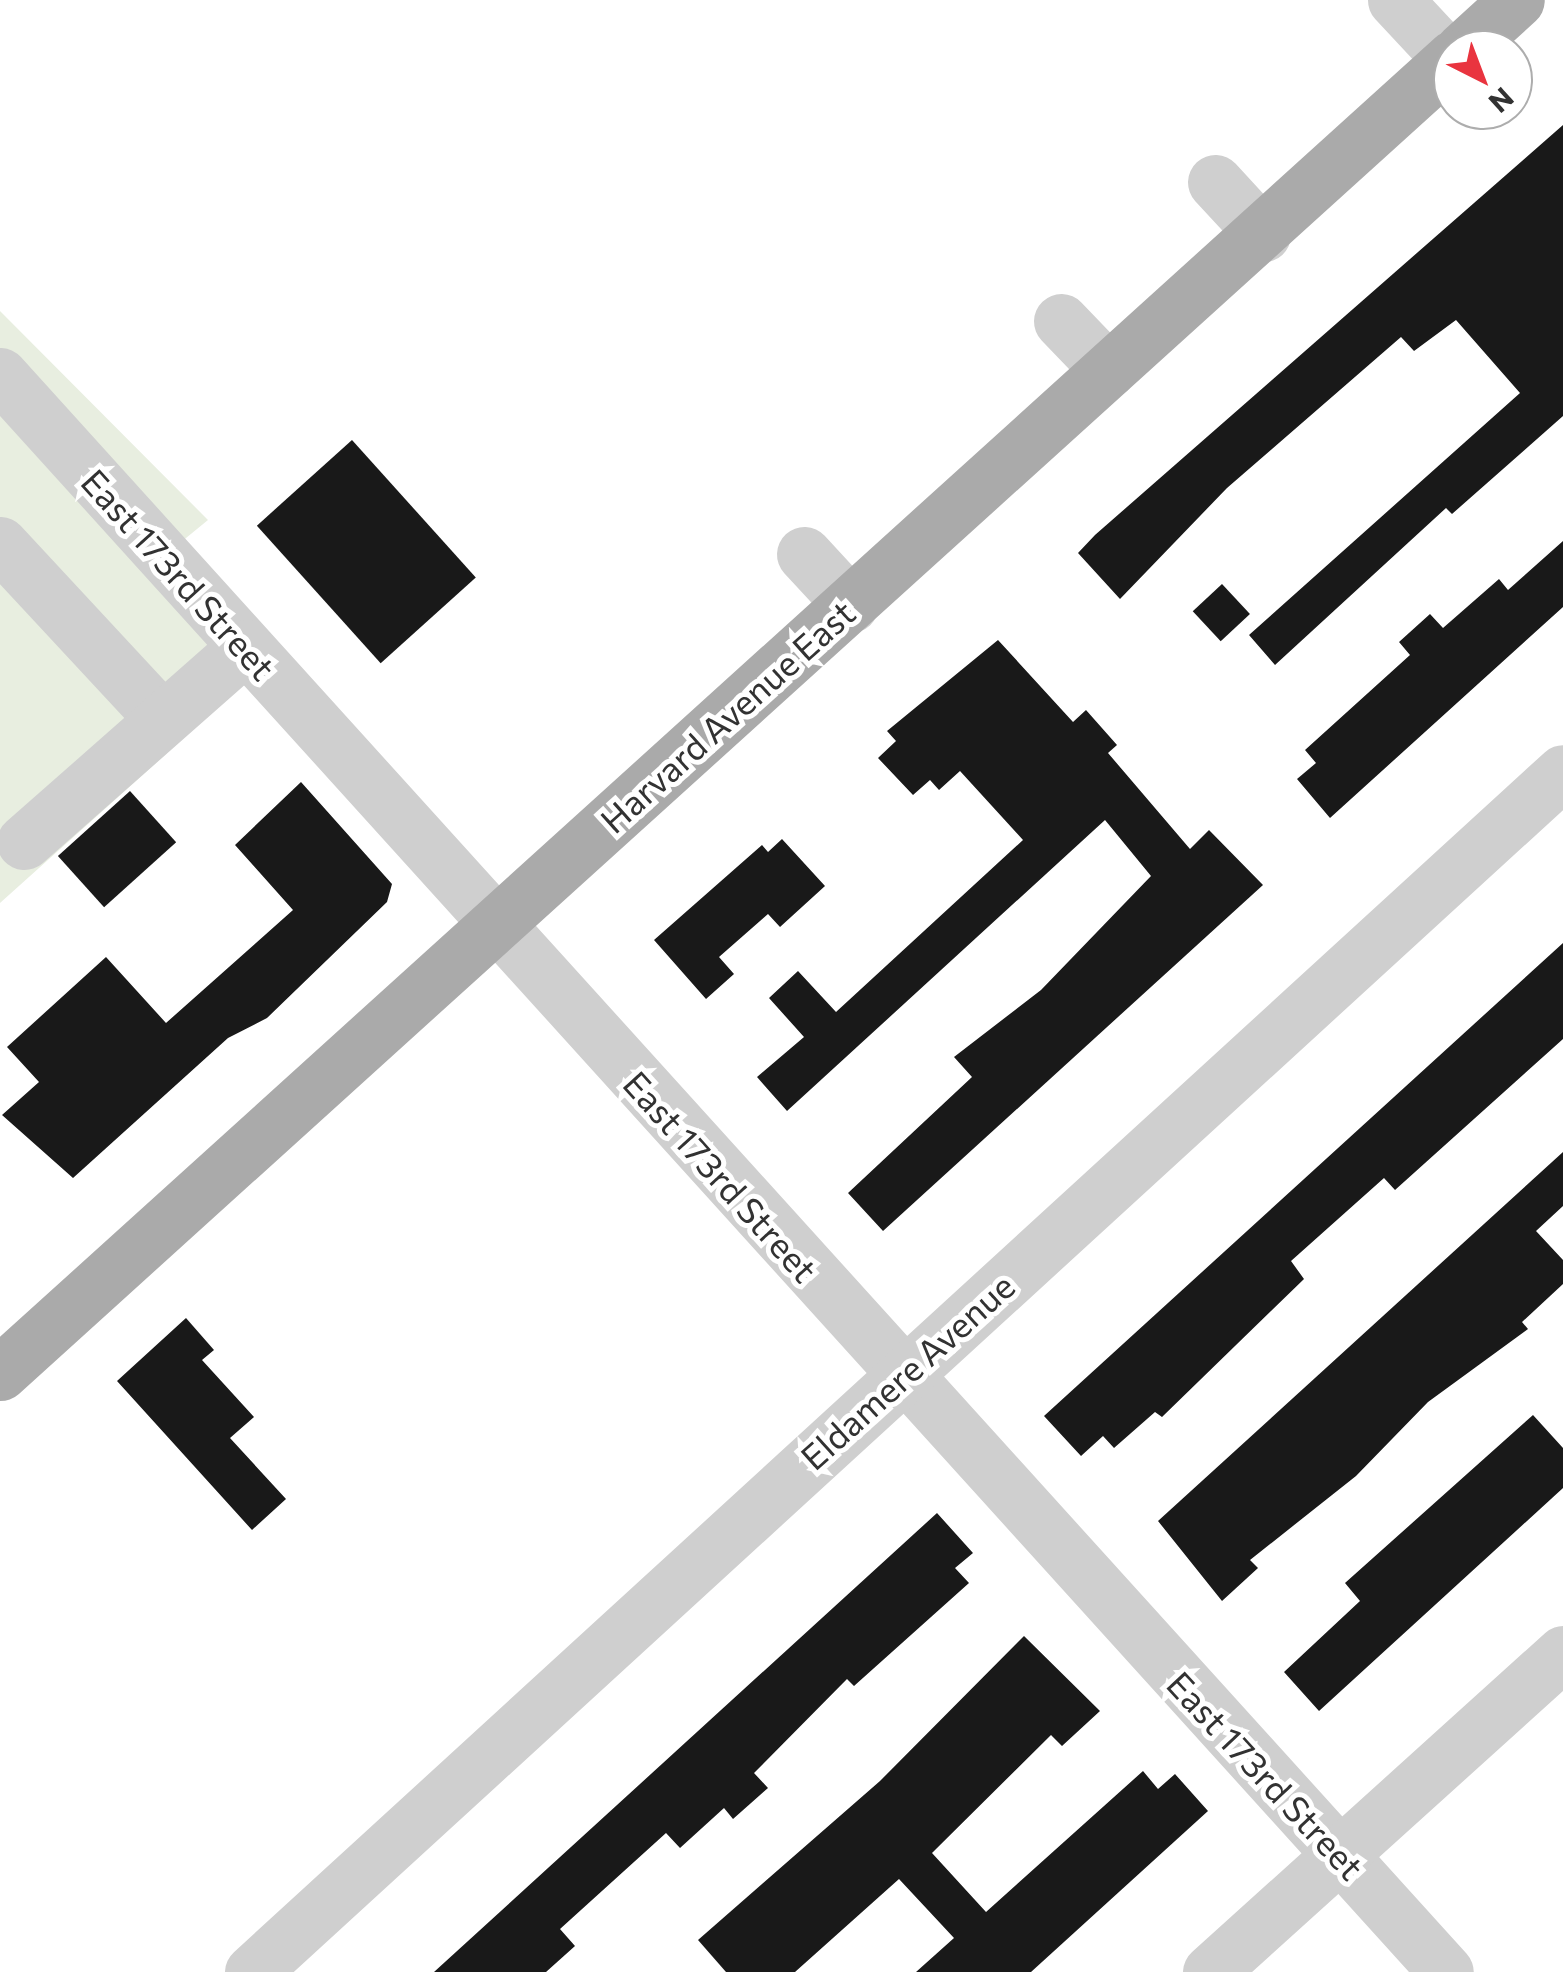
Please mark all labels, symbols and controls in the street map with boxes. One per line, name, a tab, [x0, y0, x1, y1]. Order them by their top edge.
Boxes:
north arrow	[1433, 30, 1533, 130]
text: N	[1483, 81, 1521, 120]
street label: East 173rd Street	[74, 460, 284, 688]
street label: Harvard Avenue East	[591, 591, 863, 841]
street label: East 173rd Street	[616, 1062, 826, 1290]
street label: Eldamere Avenue	[792, 1264, 1022, 1478]
street label: East 173rd Street	[1159, 1662, 1373, 1888]

